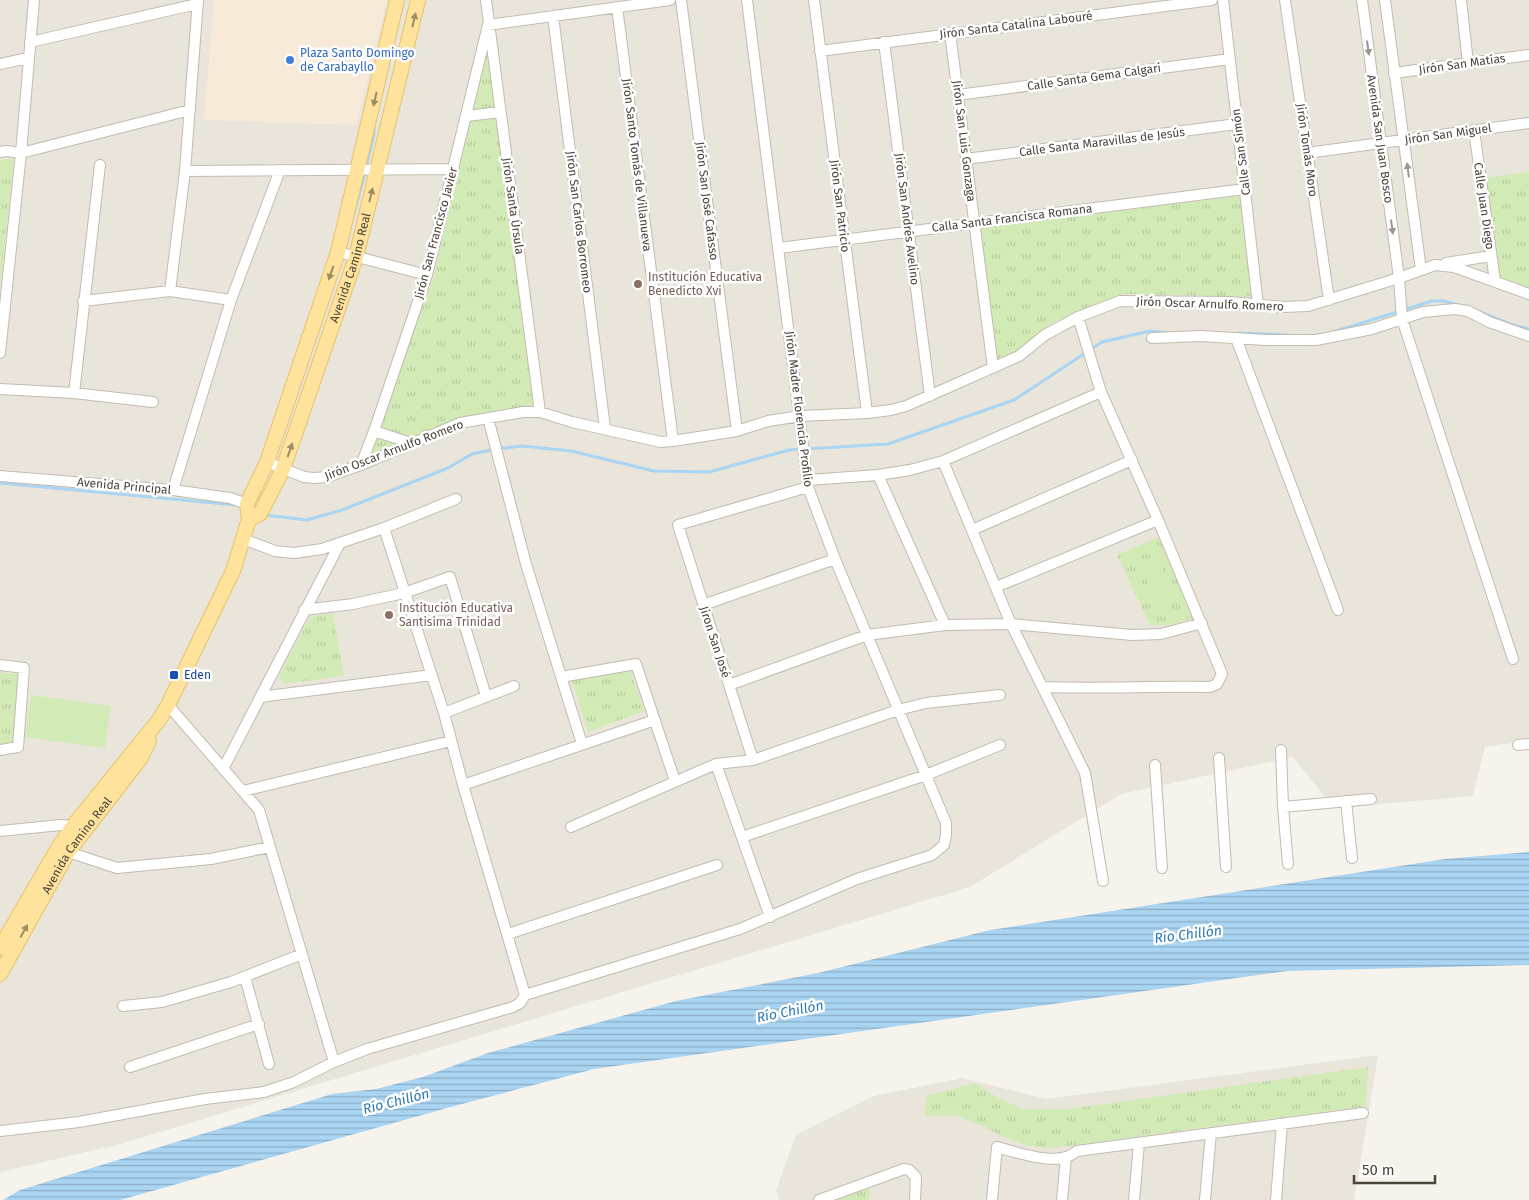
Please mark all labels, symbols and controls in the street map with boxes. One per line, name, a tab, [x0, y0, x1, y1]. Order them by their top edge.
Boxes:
street label: Jirón Santa Catalina Labouré	[939, 9, 1093, 41]
one-way arrow	[410, 13, 418, 28]
one-way arrow	[1364, 41, 1372, 57]
place label: Plaza Santo Domingo de Carabayllo	[300, 46, 415, 74]
street label: Jirón San Matías	[1418, 51, 1507, 77]
marker: Plaza Santo Domingo de Carabayllo	[284, 54, 296, 66]
street label: Calle Santa Gema Calgari	[1026, 61, 1162, 93]
street label: Avenida San Juan Bosco	[1364, 74, 1396, 204]
street label: Jirón Santo Tomás de Villanueva	[619, 78, 655, 252]
street label: Jirón San Luis Gonzaga	[950, 79, 978, 203]
one-way arrow	[371, 91, 379, 106]
street label: Jirón Tomás Moro	[1294, 102, 1320, 198]
street label: Calle San Simón	[1229, 108, 1253, 196]
street label: Jirón San Miguel	[1404, 121, 1493, 147]
street label: Calle Santa Maravillas de Jesús	[1018, 125, 1186, 159]
street label: Jirón San José Cafasso	[693, 141, 721, 261]
street label: Jirón San Carlos Borromeo	[563, 150, 595, 294]
street label: Jirón San Andrés Avelino	[892, 152, 922, 286]
street label: Jirón Santa Úrsula	[499, 157, 528, 255]
street label: Jirón San Patricio	[827, 159, 853, 253]
one-way arrow	[1403, 161, 1411, 177]
street label: Calle Juan Diego	[1471, 162, 1497, 250]
street label: Jirón San Francisco Javier	[412, 165, 460, 300]
one-way arrow	[368, 188, 376, 203]
street label: Calla Santa Francisca Romana	[931, 201, 1093, 235]
street label: Avenida Camino Real	[327, 211, 374, 324]
one-way arrow	[1388, 219, 1396, 235]
one-way arrow	[327, 266, 334, 281]
place label: Institución Educativa Benedicto Xvi	[648, 270, 762, 298]
marker: Institución Educativa Benedicto Xvi	[632, 278, 644, 290]
street label: Jirón Oscar Arnulfo Romero	[1136, 294, 1284, 314]
street label: Jirón Madre Florencia Profilio	[782, 330, 816, 488]
street label: Jirón Oscar Arnulfo Romero	[323, 417, 465, 483]
one-way arrow	[287, 442, 294, 457]
street label: Avenida Principal	[76, 475, 172, 497]
place label: Institución Educativa Santisima Trinidad	[399, 601, 513, 629]
street label: Jiron San José	[697, 604, 733, 680]
marker: Institución Educativa Santisima Trinidad	[383, 609, 395, 621]
place label: Eden	[184, 668, 211, 682]
marker: Eden	[168, 669, 180, 681]
street label: Avenida Camino Real	[39, 794, 115, 896]
water label: Río Chillón	[1153, 922, 1223, 947]
one-way arrow	[20, 924, 28, 939]
water label: Río Chillón	[755, 997, 825, 1026]
water label: Río Chillón	[361, 1085, 431, 1118]
scale bar	[1354, 1152, 1435, 1184]
text: 50 m	[1362, 1161, 1395, 1179]

